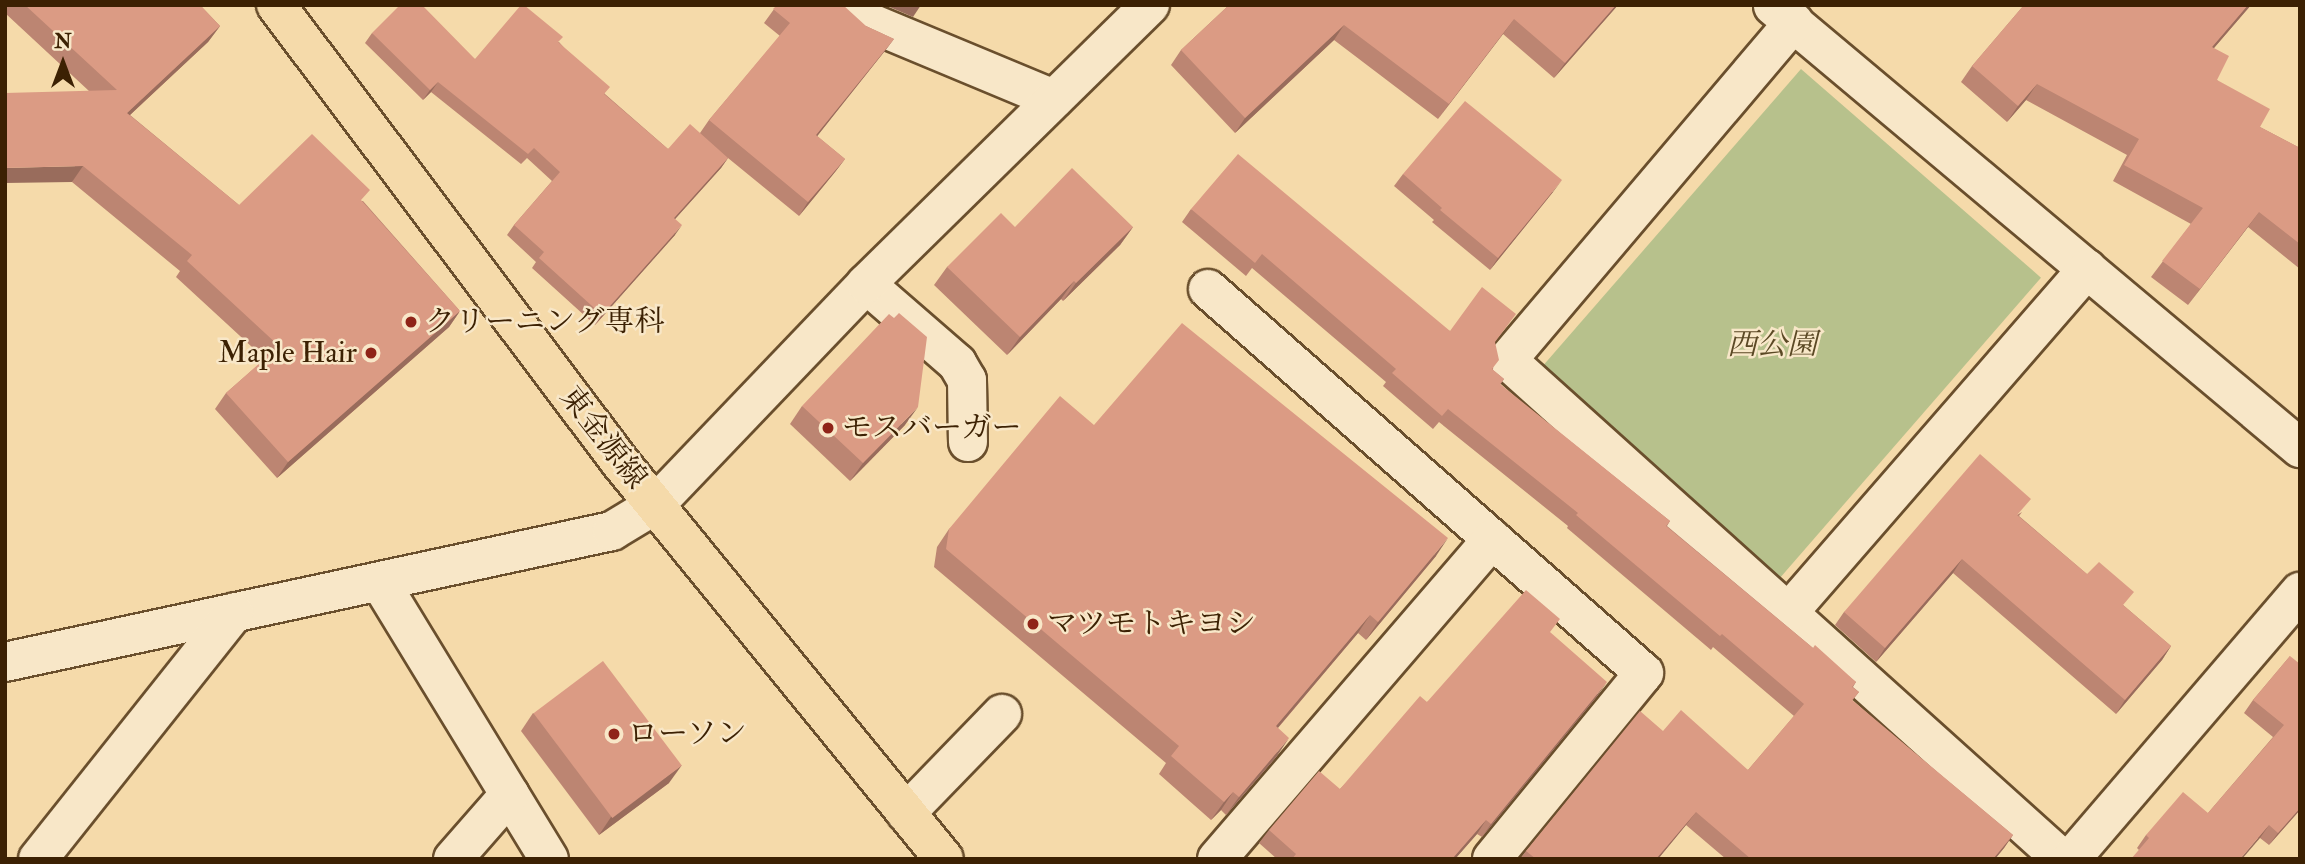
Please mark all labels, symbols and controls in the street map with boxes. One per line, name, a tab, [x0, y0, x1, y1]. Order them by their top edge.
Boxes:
north arrow	[28, 28, 98, 98]
text: N	[54, 30, 72, 54]
place label: クリーニング専科	[425, 304, 665, 340]
marker: クリーニング専科	[403, 314, 419, 330]
park label: 西公園	[1727, 327, 1817, 363]
place label: Maple Hair	[218, 335, 357, 371]
marker: Maple Hair	[363, 345, 379, 361]
street label: 東金源線	[552, 380, 654, 496]
place label: モスバーガー	[842, 410, 1022, 446]
marker: モスバーガー	[820, 420, 836, 436]
place label: マツモトキヨシ	[1047, 606, 1257, 642]
marker: マツモトキヨシ	[1025, 616, 1041, 632]
place label: ローソン	[628, 716, 748, 752]
marker: ローソン	[606, 726, 622, 742]

